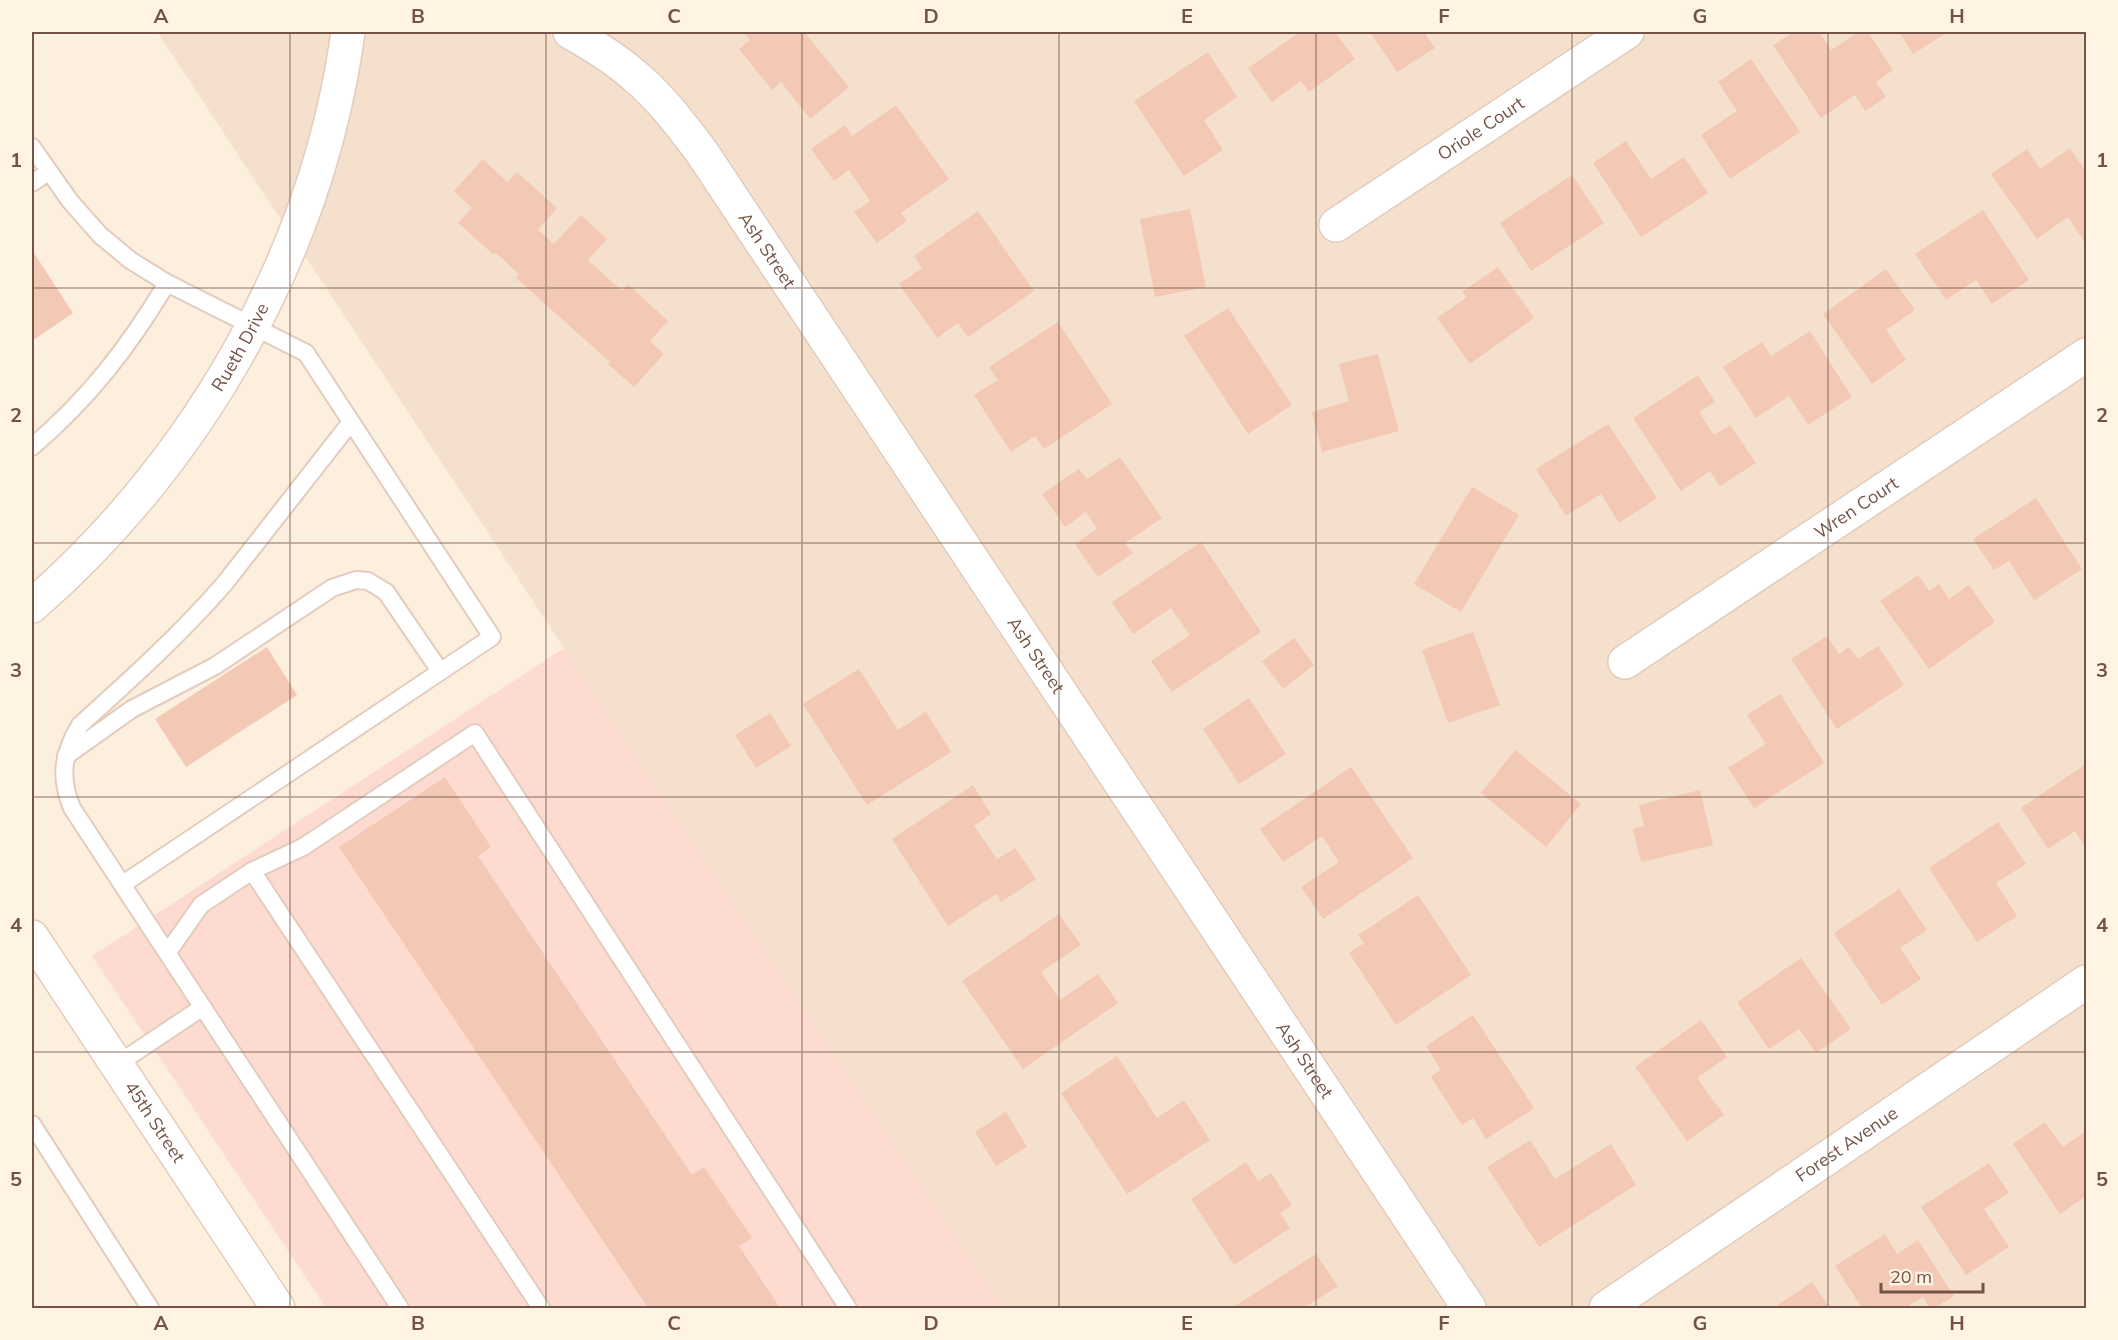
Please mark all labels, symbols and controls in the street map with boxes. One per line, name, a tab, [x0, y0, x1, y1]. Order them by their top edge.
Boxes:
text: A	[154, 3, 169, 28]
text: B	[411, 3, 425, 28]
text: C	[667, 3, 681, 28]
text: D	[923, 3, 939, 28]
text: E	[1181, 3, 1193, 28]
text: F	[1438, 3, 1450, 28]
text: G	[1693, 3, 1707, 28]
text: H	[1949, 3, 1965, 28]
street label: Oriole Court	[1433, 91, 1529, 165]
text: 1	[10, 147, 22, 172]
text: 1	[2096, 147, 2108, 172]
street label: Ash Street	[734, 207, 801, 293]
street label: Rueth Drive	[206, 299, 274, 395]
text: 2	[10, 402, 22, 427]
text: 2	[2096, 402, 2108, 427]
street label: Wren Court	[1810, 471, 1903, 544]
street label: Ash Street	[1002, 612, 1070, 698]
text: 3	[10, 657, 22, 682]
text: 3	[2096, 657, 2108, 682]
text: 4	[10, 912, 22, 937]
text: 4	[2096, 912, 2108, 937]
street label: Ash Street	[1271, 1017, 1339, 1103]
street label: 45th Street	[120, 1077, 190, 1167]
street label: Forest Avenue	[1791, 1101, 1902, 1187]
text: 5	[10, 1166, 22, 1191]
text: 5	[2096, 1166, 2108, 1191]
scale bar	[1881, 1256, 1983, 1294]
text: 20 m	[1890, 1265, 1932, 1288]
text: A	[154, 1310, 169, 1335]
text: B	[411, 1310, 425, 1335]
text: C	[667, 1310, 681, 1335]
text: D	[923, 1310, 939, 1335]
text: E	[1181, 1310, 1193, 1335]
text: F	[1438, 1310, 1450, 1335]
text: G	[1693, 1310, 1707, 1335]
text: H	[1949, 1310, 1965, 1335]

